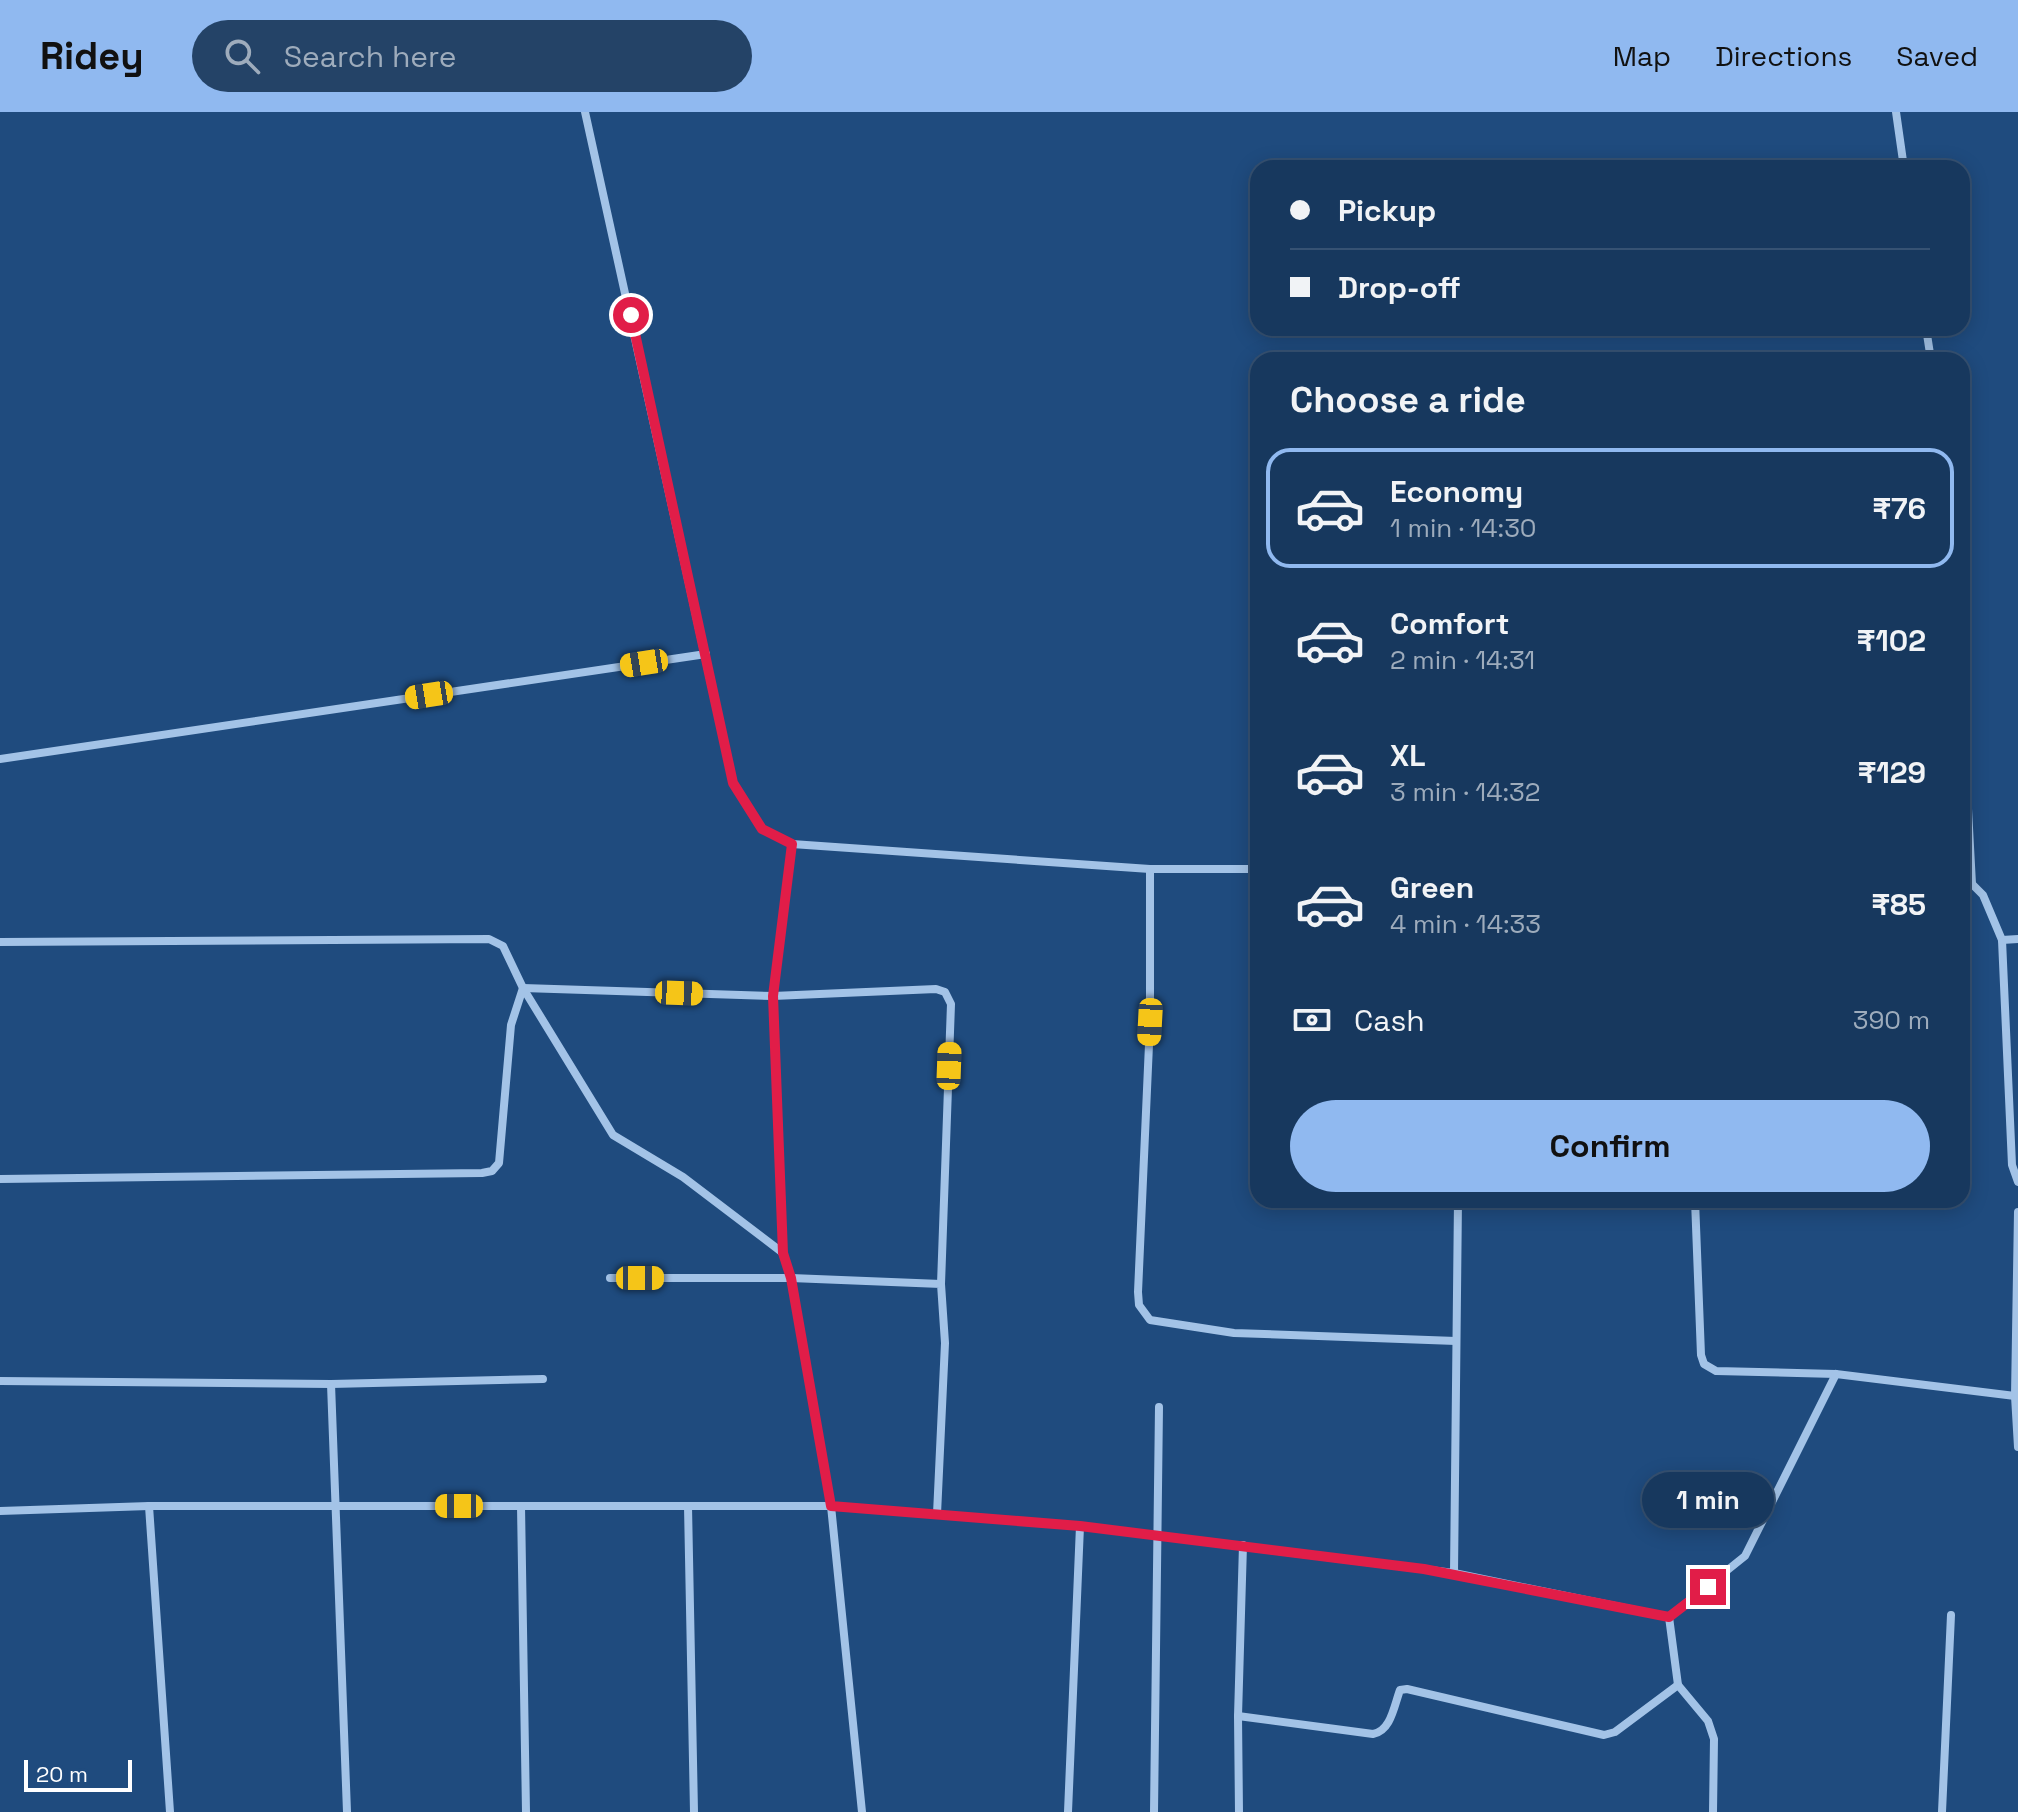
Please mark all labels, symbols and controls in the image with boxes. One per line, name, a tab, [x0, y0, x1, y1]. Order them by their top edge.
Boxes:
search box	[192, 20, 752, 92]
text: Ridey	[40, 32, 144, 80]
icon: search	[220, 34, 264, 78]
text: Search here	[284, 37, 457, 76]
text: Map	[1613, 38, 1671, 74]
text: Directions	[1715, 38, 1852, 74]
text: Saved	[1896, 38, 1978, 74]
text: Pickup	[1338, 191, 1436, 230]
text: Drop-off	[1338, 268, 1461, 307]
route start	[613, 297, 649, 333]
text: Choose a ride	[1290, 377, 1526, 423]
icon: car	[1294, 472, 1366, 544]
text: Economy	[1390, 472, 1523, 511]
text: ₹76	[1872, 489, 1926, 528]
text: 1 min · 14:30	[1390, 511, 1537, 545]
icon: car	[1294, 604, 1366, 676]
text: Comfort	[1390, 604, 1509, 643]
text: ₹102	[1857, 621, 1926, 660]
text: 2 min · 14:31	[1390, 643, 1535, 677]
car	[618, 647, 670, 679]
car	[403, 679, 455, 711]
icon: car	[1294, 736, 1366, 808]
text: XL	[1390, 736, 1426, 775]
text: ₹129	[1858, 753, 1926, 792]
text: 3 min · 14:32	[1390, 775, 1540, 809]
icon: car	[1294, 868, 1366, 940]
text: Green	[1390, 868, 1474, 907]
text: ₹85	[1871, 885, 1926, 924]
text: 4 min · 14:33	[1390, 907, 1541, 941]
car	[655, 980, 703, 1006]
car	[1137, 997, 1163, 1047]
icon: cash	[1290, 998, 1334, 1042]
text: Cash	[1354, 1001, 1425, 1040]
text: 390 m	[1853, 1003, 1930, 1037]
car	[936, 1042, 962, 1090]
button: Confirm	[1290, 1100, 1930, 1192]
car	[616, 1266, 664, 1290]
callout: 1 min	[1642, 1471, 1774, 1527]
text: 1 min	[1676, 1483, 1740, 1517]
car	[435, 1494, 483, 1518]
route end	[1690, 1569, 1726, 1605]
scale bar	[24, 1756, 132, 1792]
text: 20 m	[36, 1760, 88, 1788]

